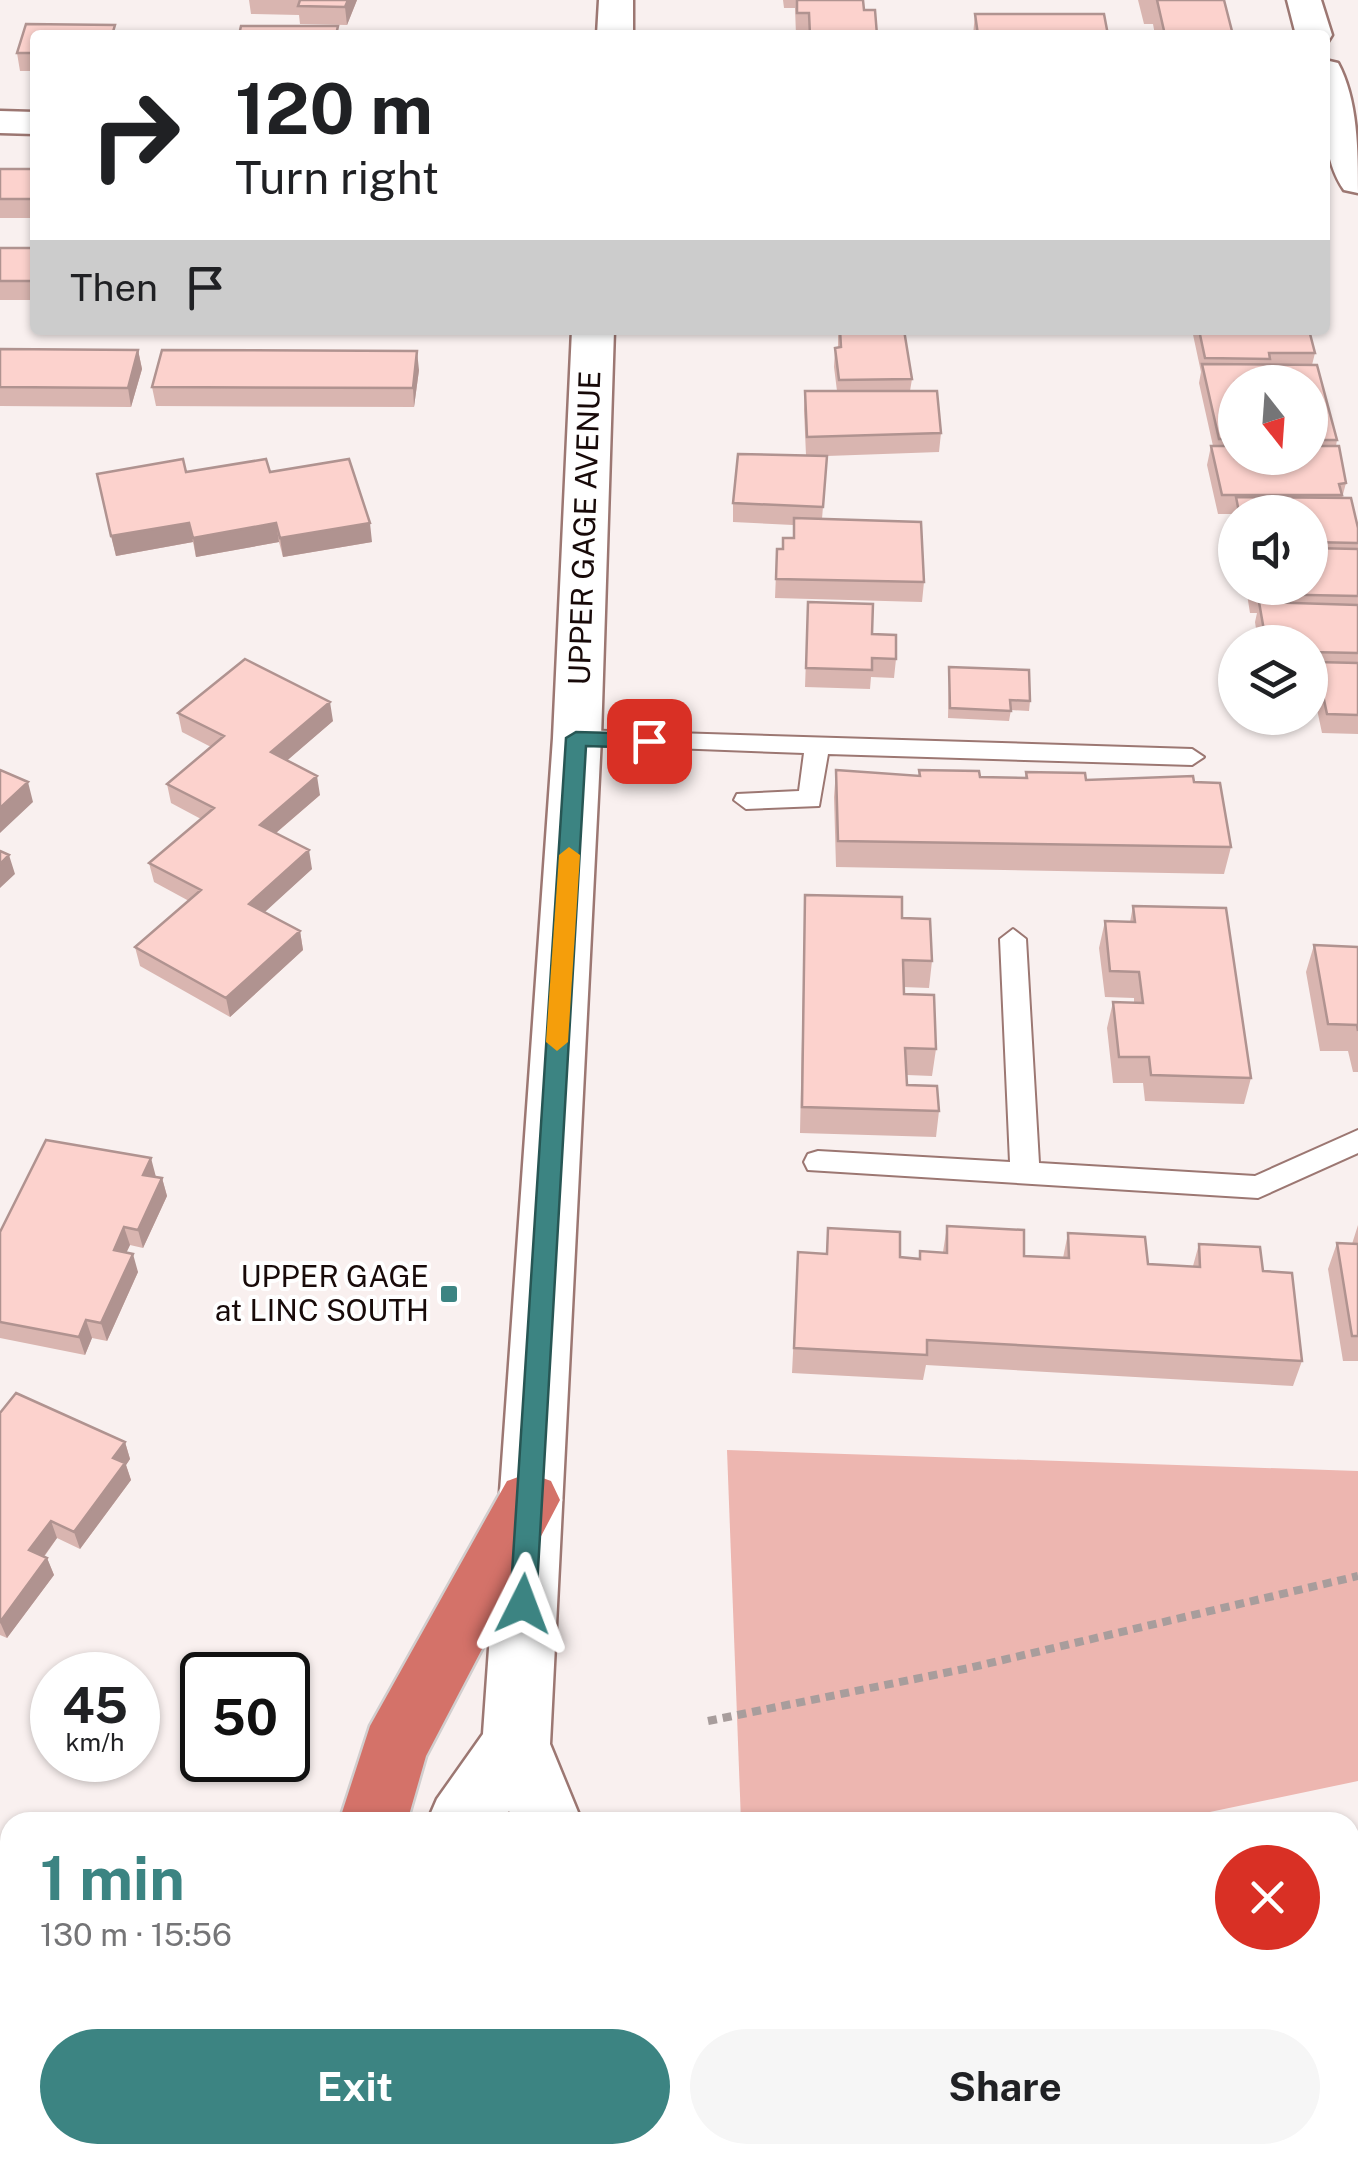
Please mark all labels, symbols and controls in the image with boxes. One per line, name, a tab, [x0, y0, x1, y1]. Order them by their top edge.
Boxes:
text: 120 m	[235, 67, 433, 150]
icon: right	[70, 70, 200, 200]
text: Turn right	[235, 151, 439, 204]
icon: arrive	[178, 260, 233, 315]
text: Then	[70, 265, 158, 310]
north arrow	[1218, 365, 1328, 475]
map controls	[1218, 365, 1328, 735]
street label: UPPER GAGE AVENUE	[561, 370, 607, 686]
button: sound	[1218, 495, 1328, 605]
button: layers	[1218, 625, 1328, 735]
pin	[607, 699, 692, 784]
icon: arrive	[622, 714, 677, 769]
place label: UPPER GAGE at LINC SOUTH	[215, 1258, 429, 1328]
marker: UPPER GAGE at LINC SOUTH	[438, 1283, 460, 1305]
position arrow	[471, 1552, 575, 1656]
speed limit sign: 50	[180, 1652, 310, 1782]
text: 45	[62, 1675, 128, 1734]
text: km/h	[66, 1727, 124, 1757]
text: 1 min	[40, 1843, 185, 1914]
button: close	[1215, 1845, 1320, 1950]
text: 130 m · 15:56	[40, 1916, 232, 1953]
button: Exit	[40, 2029, 670, 2144]
button: Share	[690, 2029, 1320, 2144]

